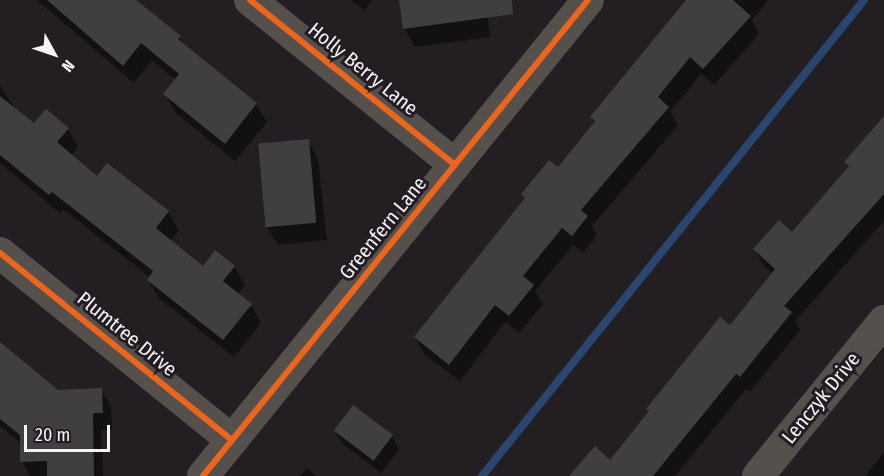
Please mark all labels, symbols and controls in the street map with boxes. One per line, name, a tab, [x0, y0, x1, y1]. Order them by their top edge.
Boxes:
street label: Holly Berry Lane	[303, 18, 423, 120]
north arrow	[24, 24, 84, 84]
text: N	[58, 56, 79, 76]
street label: Greenfern Lane	[334, 172, 432, 284]
street label: Plumtree Drive	[72, 287, 182, 381]
street label: Lenczyk Drive	[777, 347, 865, 449]
scale bar	[27, 413, 112, 451]
text: 20 m	[35, 424, 70, 446]

